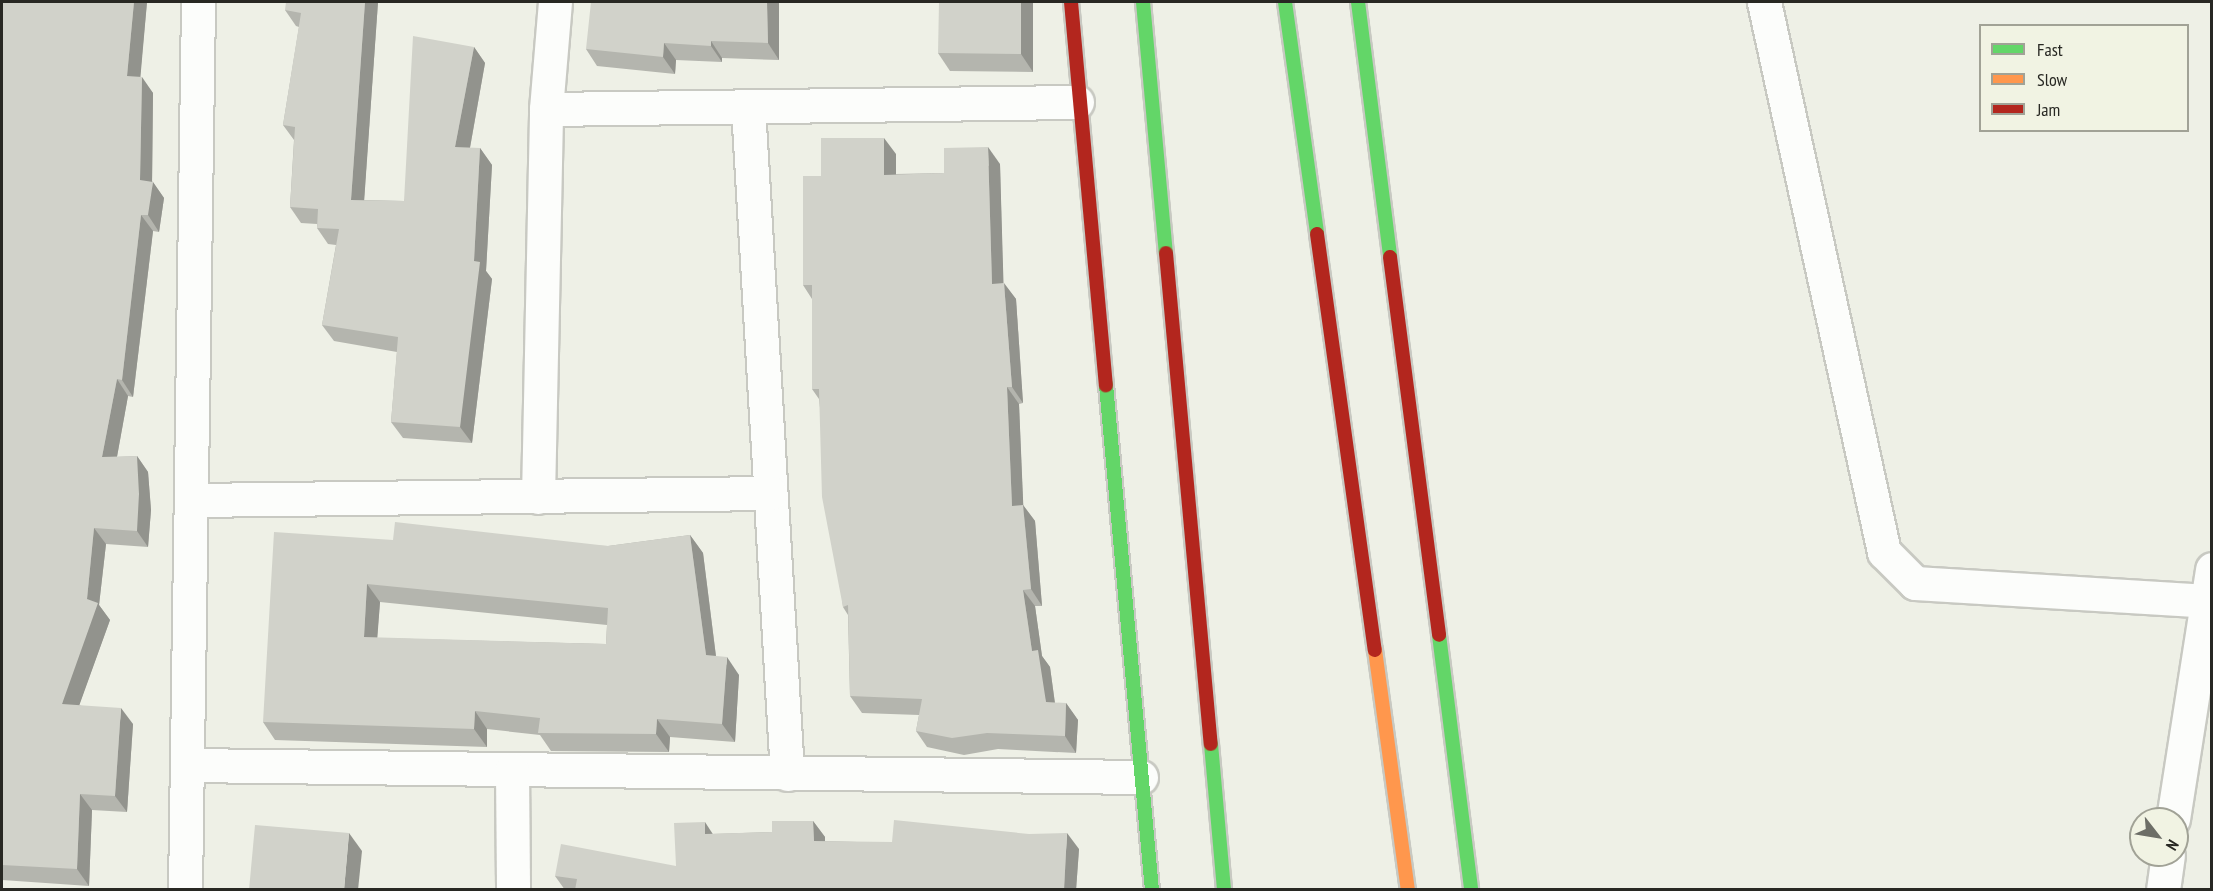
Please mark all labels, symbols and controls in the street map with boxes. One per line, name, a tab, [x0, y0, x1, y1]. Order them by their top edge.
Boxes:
legend	[1979, 24, 2189, 132]
text: Fast	[2037, 38, 2063, 61]
text: Slow	[2037, 68, 2067, 91]
text: Jam	[2037, 98, 2060, 121]
north arrow	[2129, 807, 2189, 867]
text: N	[2162, 836, 2184, 854]

